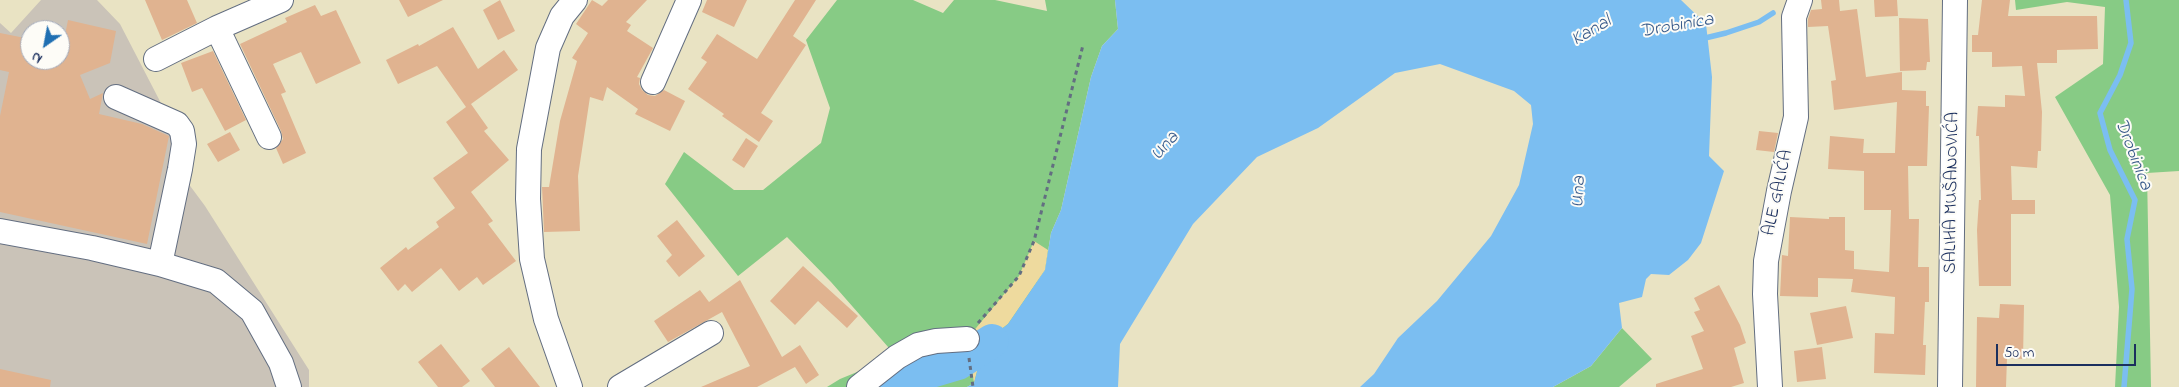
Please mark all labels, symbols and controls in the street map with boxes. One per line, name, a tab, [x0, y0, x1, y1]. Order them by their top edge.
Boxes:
water label: Drobinica	[1639, 9, 1715, 45]
water label: Kanal	[1568, 12, 1616, 52]
north arrow	[20, 20, 70, 70]
text: N	[27, 46, 47, 69]
street label: SALIHA MUŠANOVIĆA	[1941, 112, 1965, 274]
water label: Drobinica	[2108, 116, 2156, 194]
water label: Una	[1147, 128, 1185, 166]
street label: ALE GALIĆA	[1759, 148, 1799, 238]
water label: Una	[1568, 176, 1592, 208]
scale bar	[1999, 334, 2139, 366]
text: 50 m	[2004, 342, 2034, 364]

